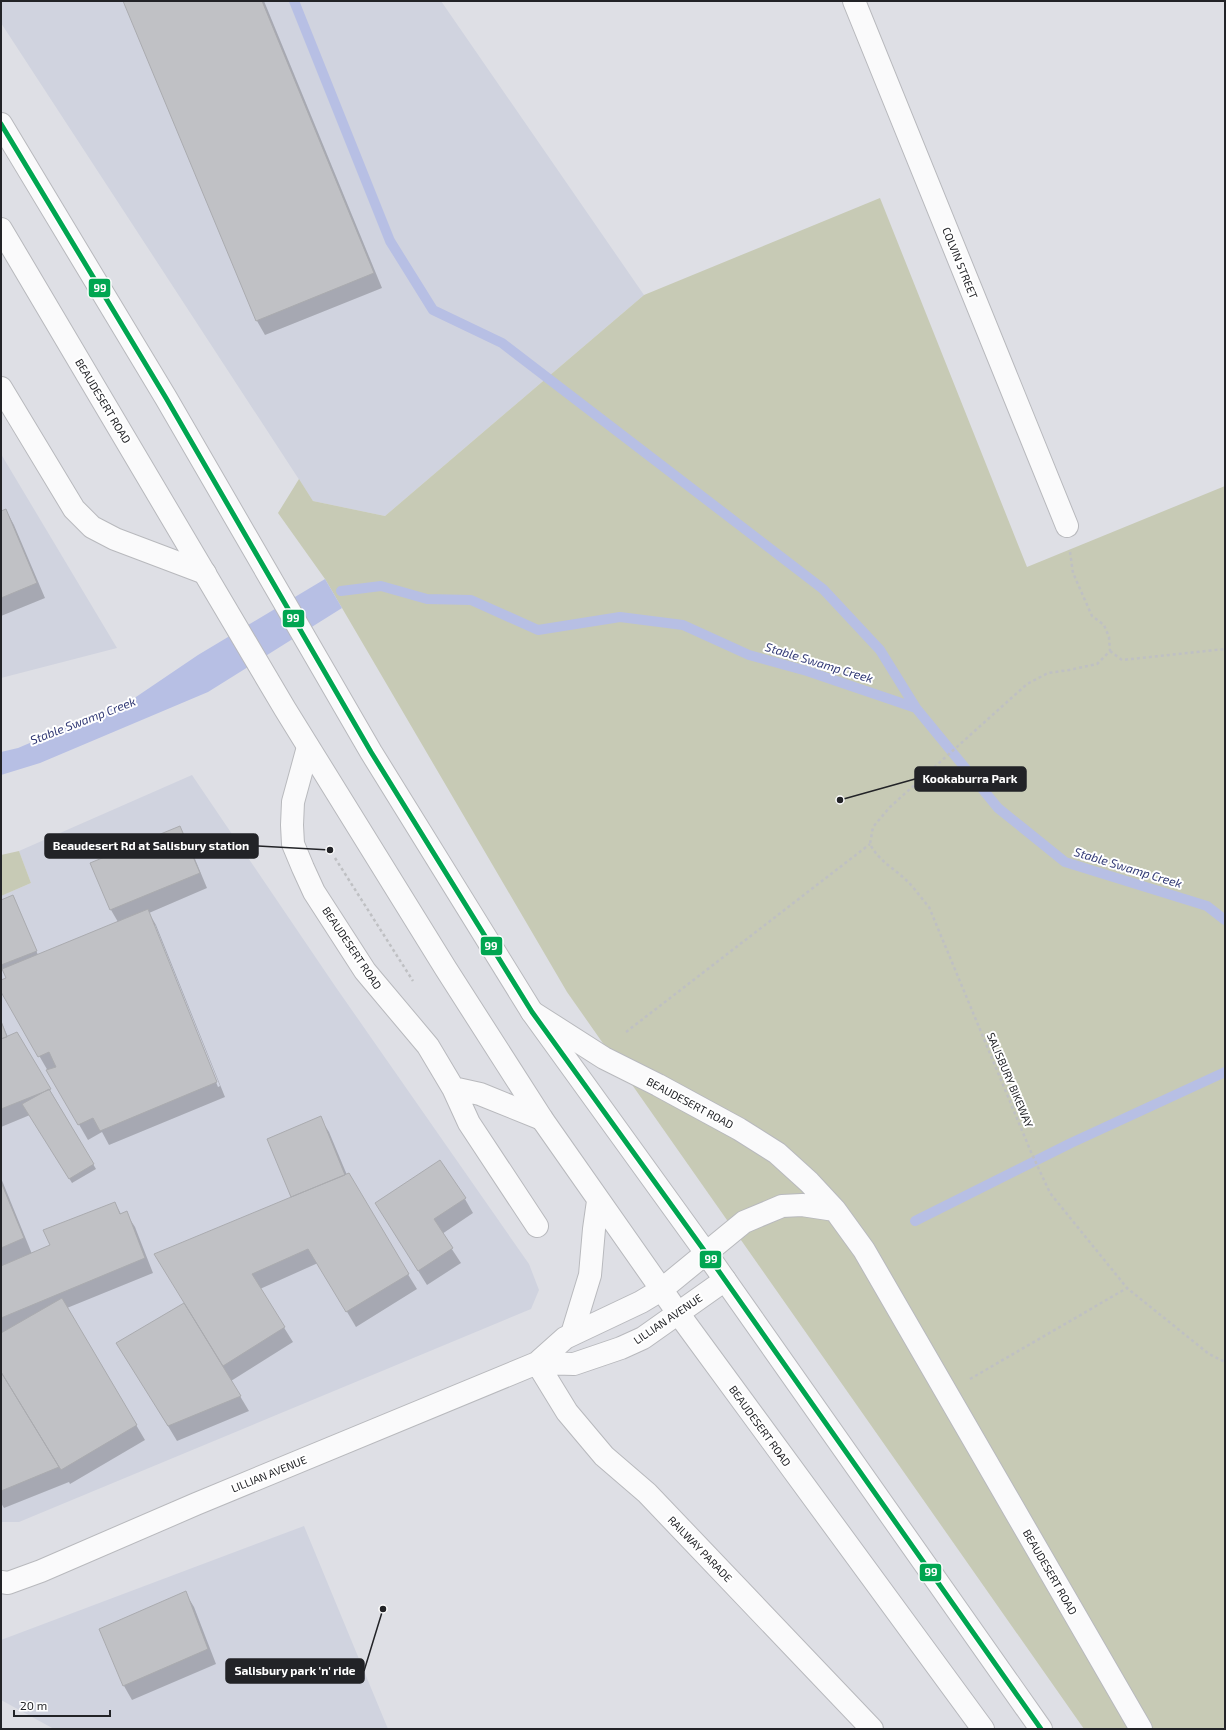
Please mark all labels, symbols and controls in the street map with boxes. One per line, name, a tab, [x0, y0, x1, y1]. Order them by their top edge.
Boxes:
street label: COLVIN STREET	[940, 225, 981, 301]
line badge: 99	[88, 278, 111, 298]
text: 99	[94, 281, 106, 294]
street label: BEAUDESERT ROAD	[73, 356, 134, 445]
line badge: 99	[282, 609, 305, 628]
text: 99	[287, 611, 299, 624]
water label: Stable Swamp Creek	[764, 639, 875, 685]
water label: Stable Swamp Creek	[28, 693, 137, 747]
callout: Kookaburra Park	[915, 767, 1026, 791]
text: Kookaburra Park	[922, 771, 1018, 785]
callout: Beaudesert Rd at Salisbury station	[45, 834, 258, 858]
text: Beaudesert Rd at Salisbury station	[53, 838, 249, 853]
water label: Stable Swamp Creek	[1073, 844, 1184, 890]
street label: BEAUDESERT ROAD	[320, 904, 385, 991]
line badge: 99	[480, 936, 503, 956]
text: 99	[485, 939, 497, 952]
street label: SALISBURY BIKEWAY	[985, 1030, 1037, 1130]
street label: BEAUDESERT ROAD	[645, 1074, 736, 1131]
line badge: 99	[699, 1250, 722, 1269]
text: 99	[705, 1252, 717, 1265]
street label: LILLIAN AVENUE	[631, 1291, 705, 1346]
street label: BEAUDESERT ROAD	[727, 1383, 794, 1469]
street label: LILLIAN AVENUE	[229, 1453, 308, 1495]
street label: RAILWAY PARADE	[666, 1513, 735, 1584]
street label: BEAUDESERT ROAD	[1021, 1527, 1080, 1617]
line badge: 99	[919, 1563, 942, 1582]
text: 99	[925, 1565, 937, 1578]
callout: Salisbury park 'n' ride	[226, 1659, 364, 1683]
text: Salisbury park 'n' ride	[234, 1663, 356, 1678]
scale bar	[14, 1692, 110, 1718]
text: 20 m	[20, 1698, 47, 1712]

